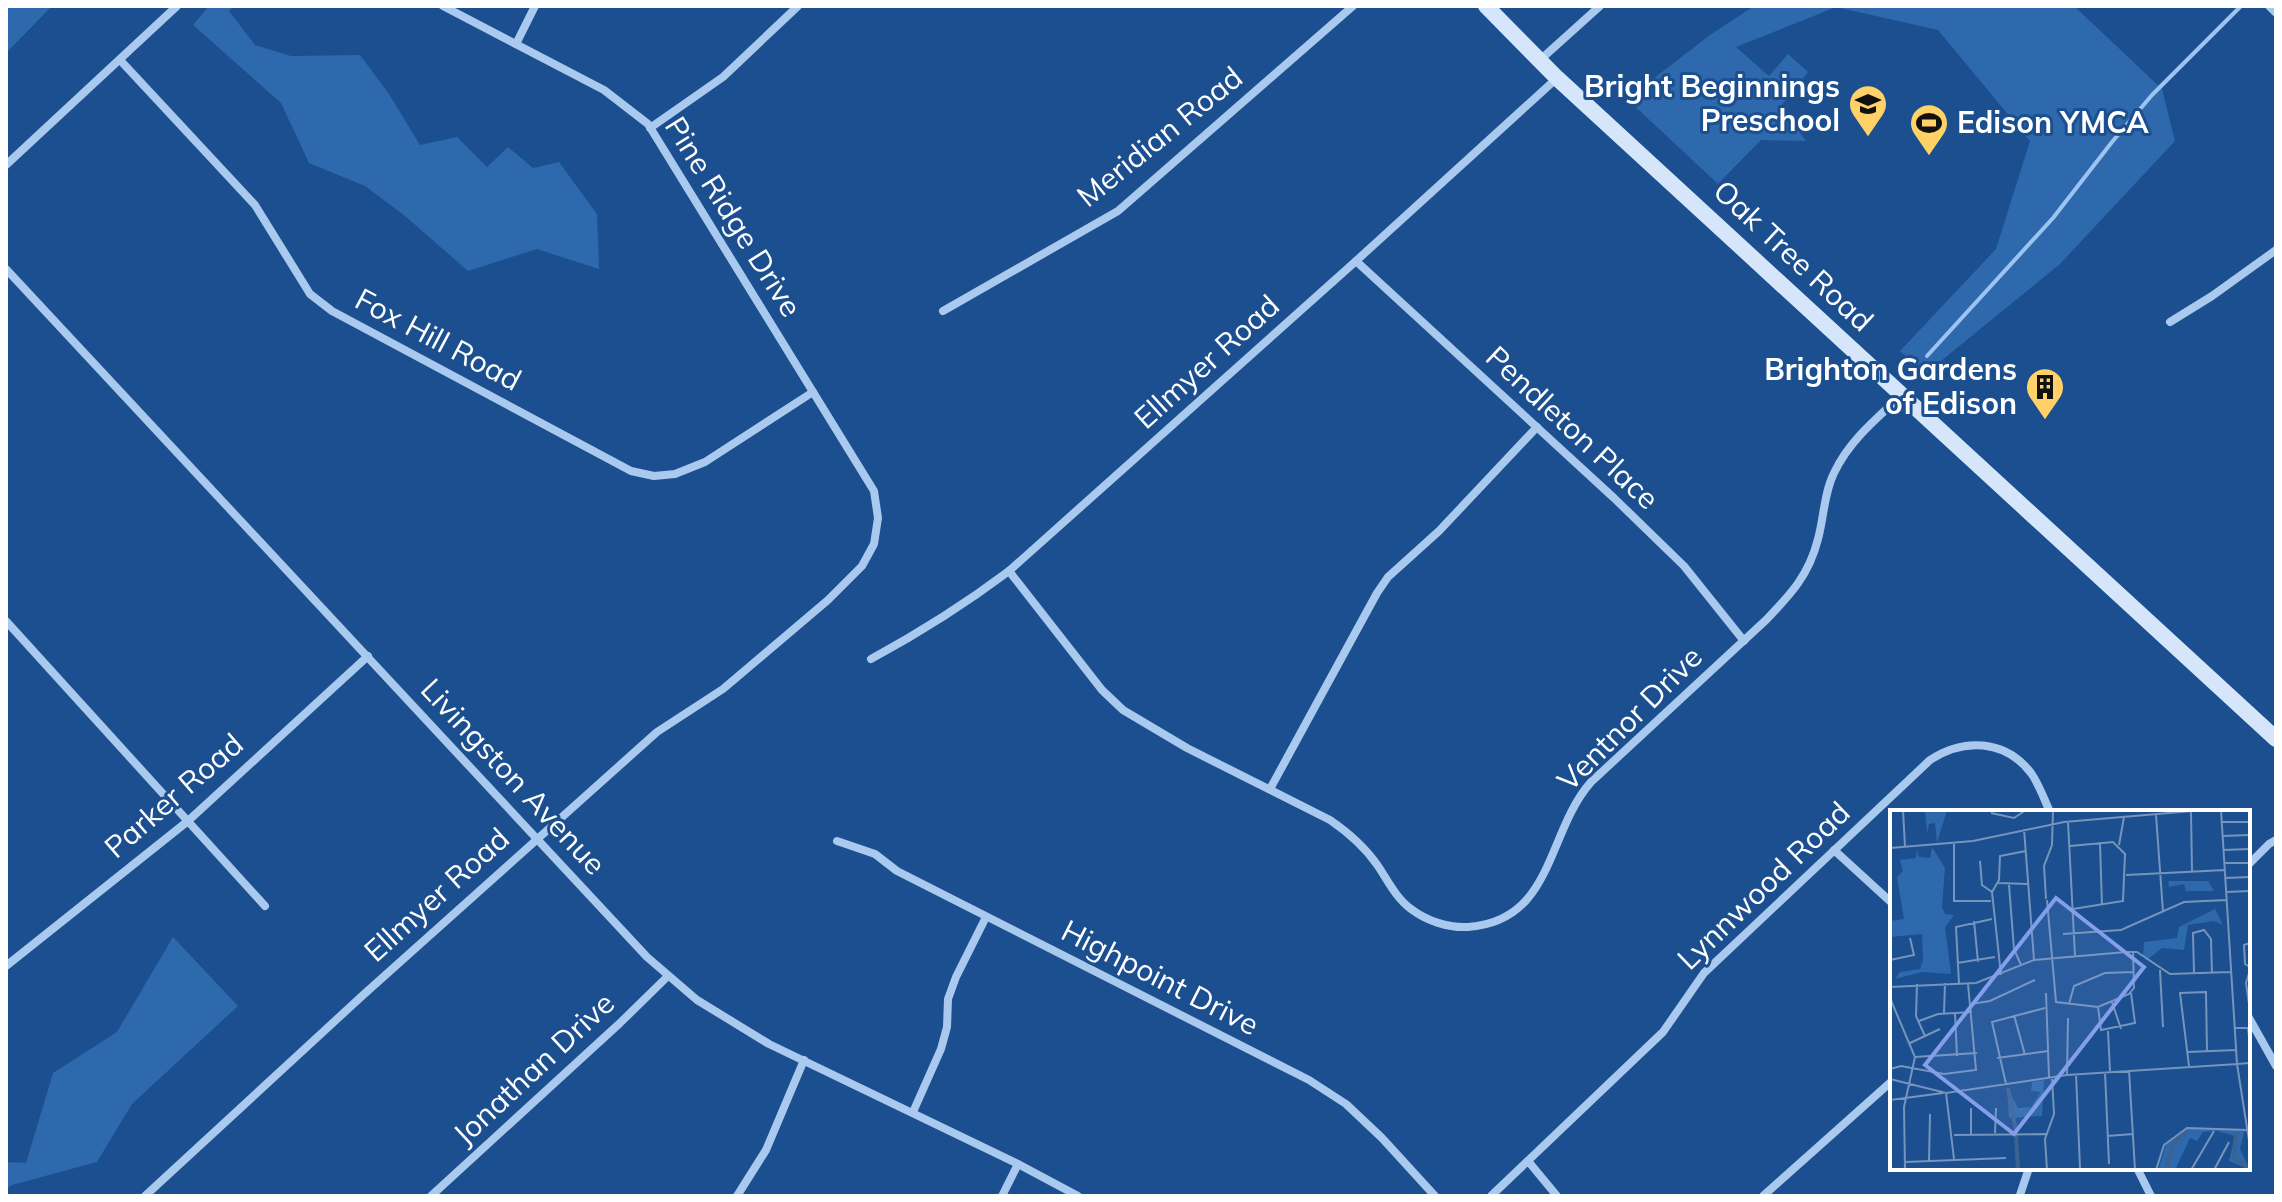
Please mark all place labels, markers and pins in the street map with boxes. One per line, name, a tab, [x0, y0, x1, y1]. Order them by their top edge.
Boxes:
place label: Bright Beginnings Preschool	[1584, 67, 1840, 139]
school or university icon: Bright Beginnings Preschool	[1847, 83, 1889, 138]
sports icon: Edison YMCA	[1908, 102, 1950, 157]
place label: Edison YMCA	[1957, 103, 2149, 141]
place label: Brighton Gardens of Edison	[1764, 350, 2017, 422]
building icon: Brighton Gardens of Edison	[2024, 366, 2066, 421]

